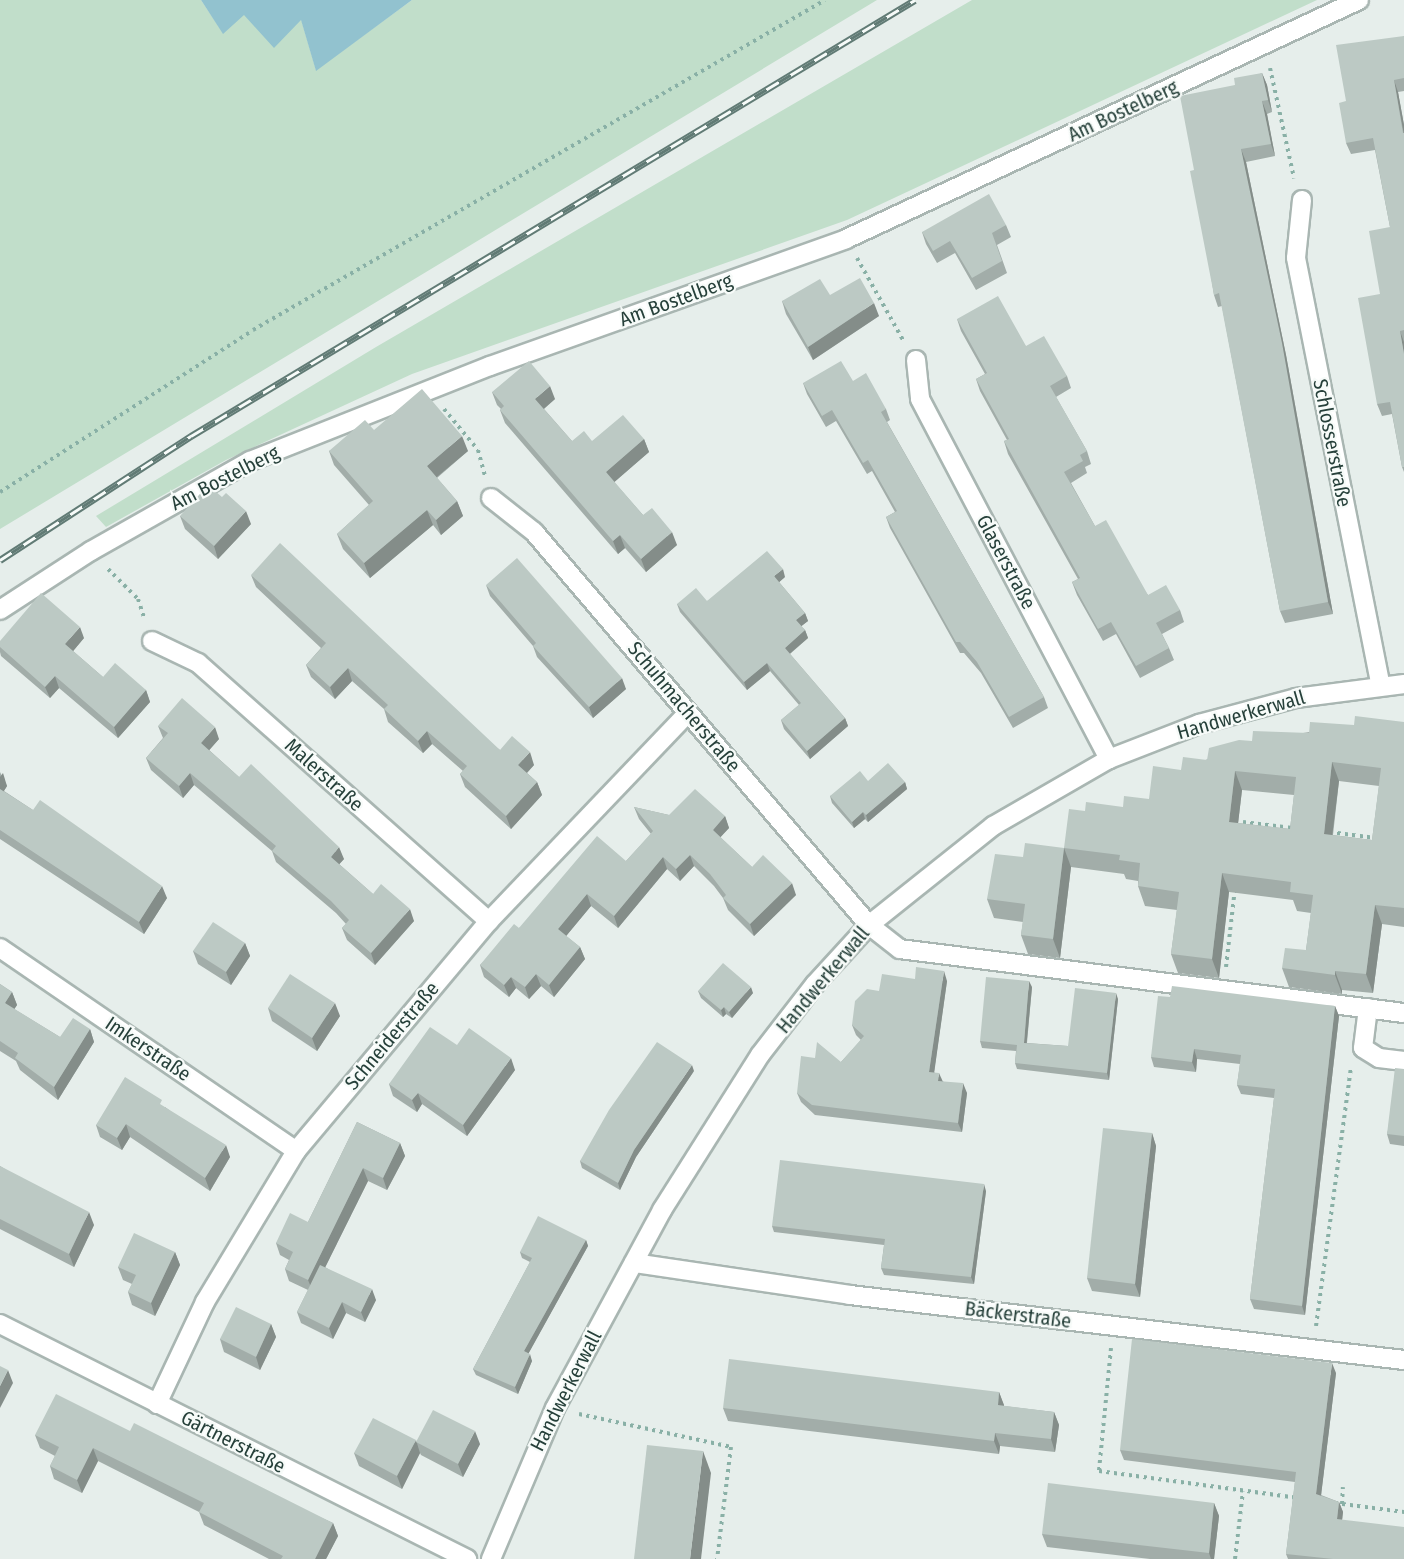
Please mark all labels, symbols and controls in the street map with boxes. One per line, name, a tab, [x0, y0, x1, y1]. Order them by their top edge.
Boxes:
street label: Am Bostelberg	[1064, 75, 1182, 147]
street label: Am Bostelberg	[616, 268, 736, 332]
street label: Schlosserstraße	[1308, 377, 1356, 509]
street label: Am Bostelberg	[167, 440, 283, 516]
street label: Glaserstraße	[971, 511, 1041, 613]
street label: Schuhmacherstraße	[623, 637, 745, 777]
street label: Handwerkerwall	[1174, 685, 1308, 745]
street label: Malerstraße	[280, 733, 368, 817]
street label: Handwerkerwall	[771, 922, 875, 1038]
street label: Schneiderstraße	[340, 977, 444, 1095]
street label: Imkerstraße	[101, 1012, 195, 1086]
street label: Bäckerstraße	[964, 1297, 1072, 1333]
street label: Handwerkerwall	[525, 1327, 607, 1455]
street label: Gärtnerstraße	[177, 1405, 289, 1479]

